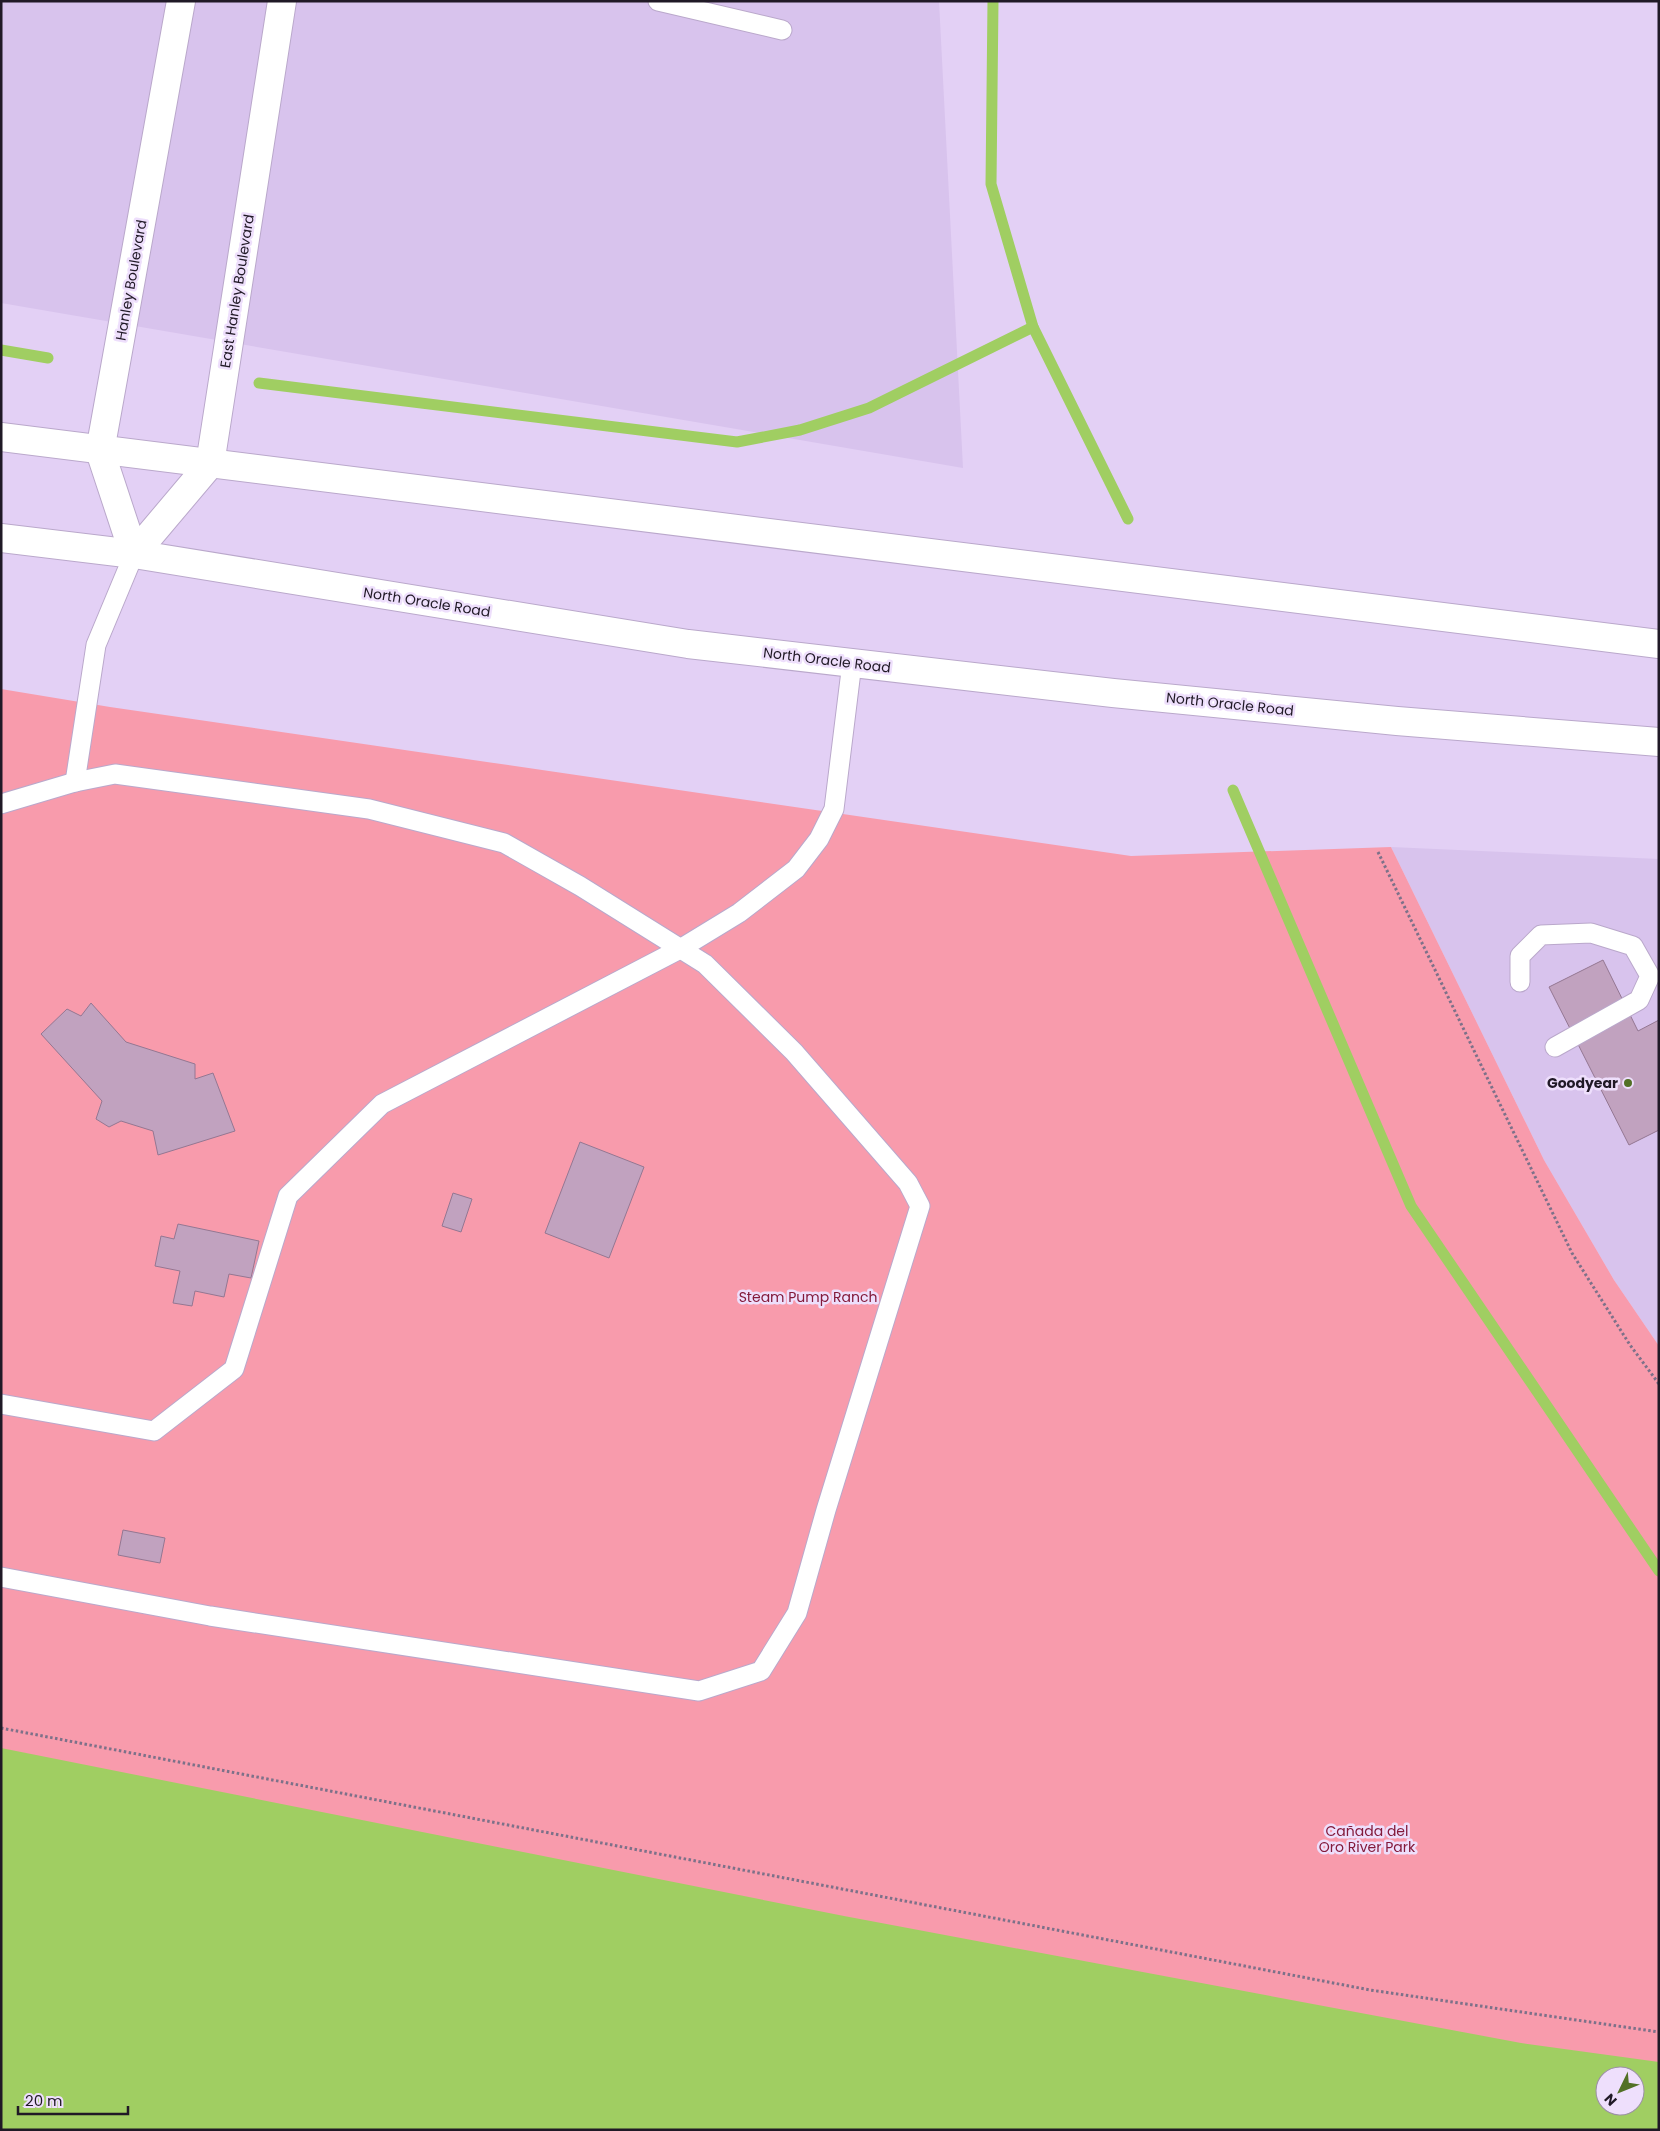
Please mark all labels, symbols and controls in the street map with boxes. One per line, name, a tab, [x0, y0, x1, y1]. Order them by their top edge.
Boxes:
street label: East Hanley Boulevard	[215, 213, 259, 369]
street label: Hanley Boulevard	[111, 218, 151, 342]
street label: North Oracle Road	[362, 582, 492, 622]
street label: North Oracle Road	[762, 642, 892, 678]
street label: North Oracle Road	[1165, 687, 1295, 721]
place label: Goodyear	[1547, 1073, 1618, 1093]
marker: Goodyear	[1622, 1077, 1634, 1089]
park label: Steam Pump Ranch	[739, 1287, 877, 1307]
park label: Cañada del Oro River Park	[1319, 1821, 1416, 1857]
north arrow	[1595, 2066, 1645, 2116]
scale bar	[18, 2084, 128, 2116]
text: N	[1600, 2089, 1621, 2111]
text: 20 m	[25, 2090, 63, 2111]

